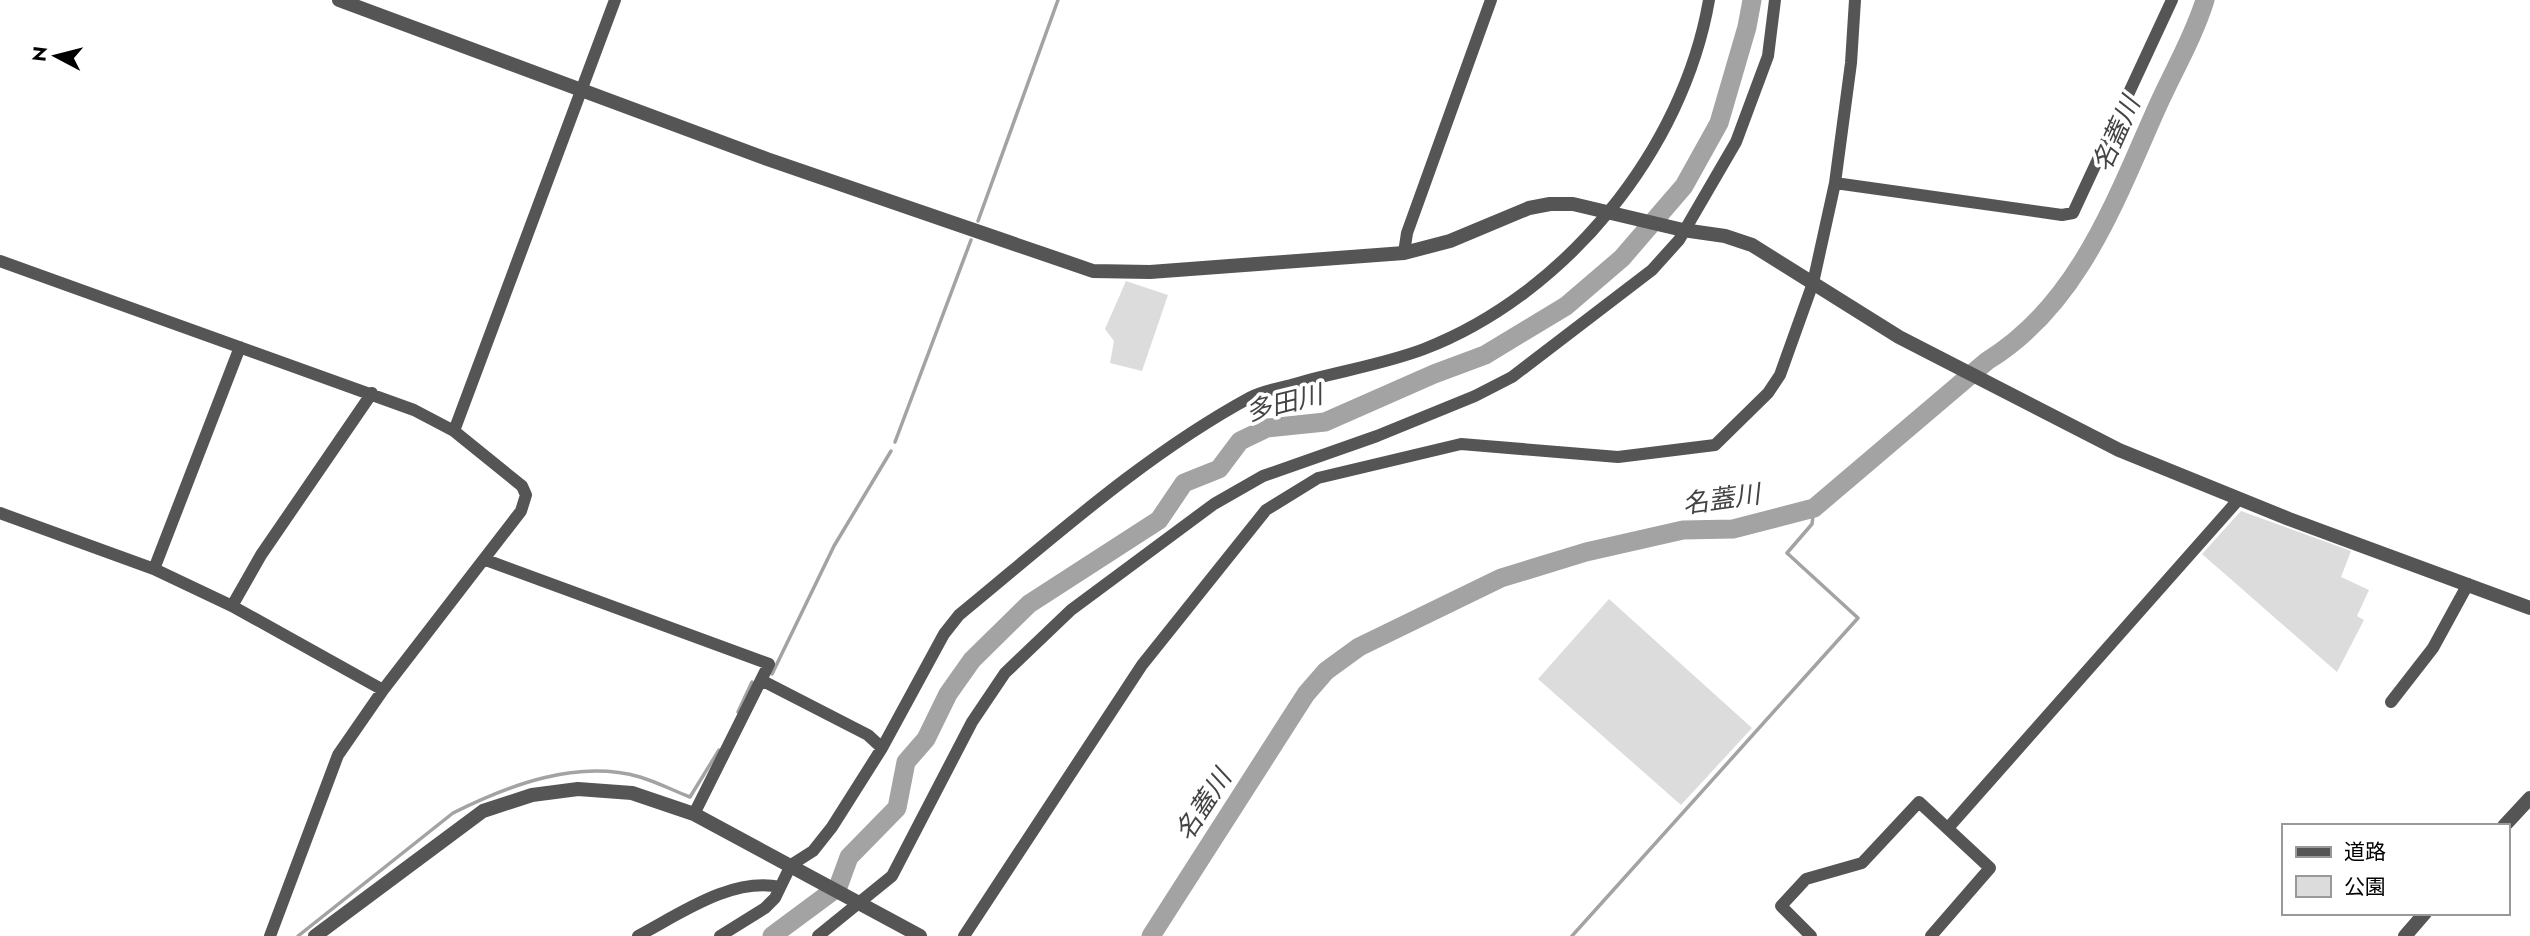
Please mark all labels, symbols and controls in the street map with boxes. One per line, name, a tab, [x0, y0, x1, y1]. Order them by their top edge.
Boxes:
north arrow	[21, 21, 91, 91]
text: N	[25, 45, 54, 63]
water label: 名蓋川	[2083, 88, 2150, 177]
water label: 多田川	[1242, 374, 1329, 431]
water label: 名蓋川	[1680, 474, 1765, 523]
water label: 名蓋川	[1166, 759, 1242, 848]
legend	[2282, 824, 2509, 915]
text: 道路	[2344, 837, 2386, 867]
text: 公園	[2344, 872, 2386, 902]

